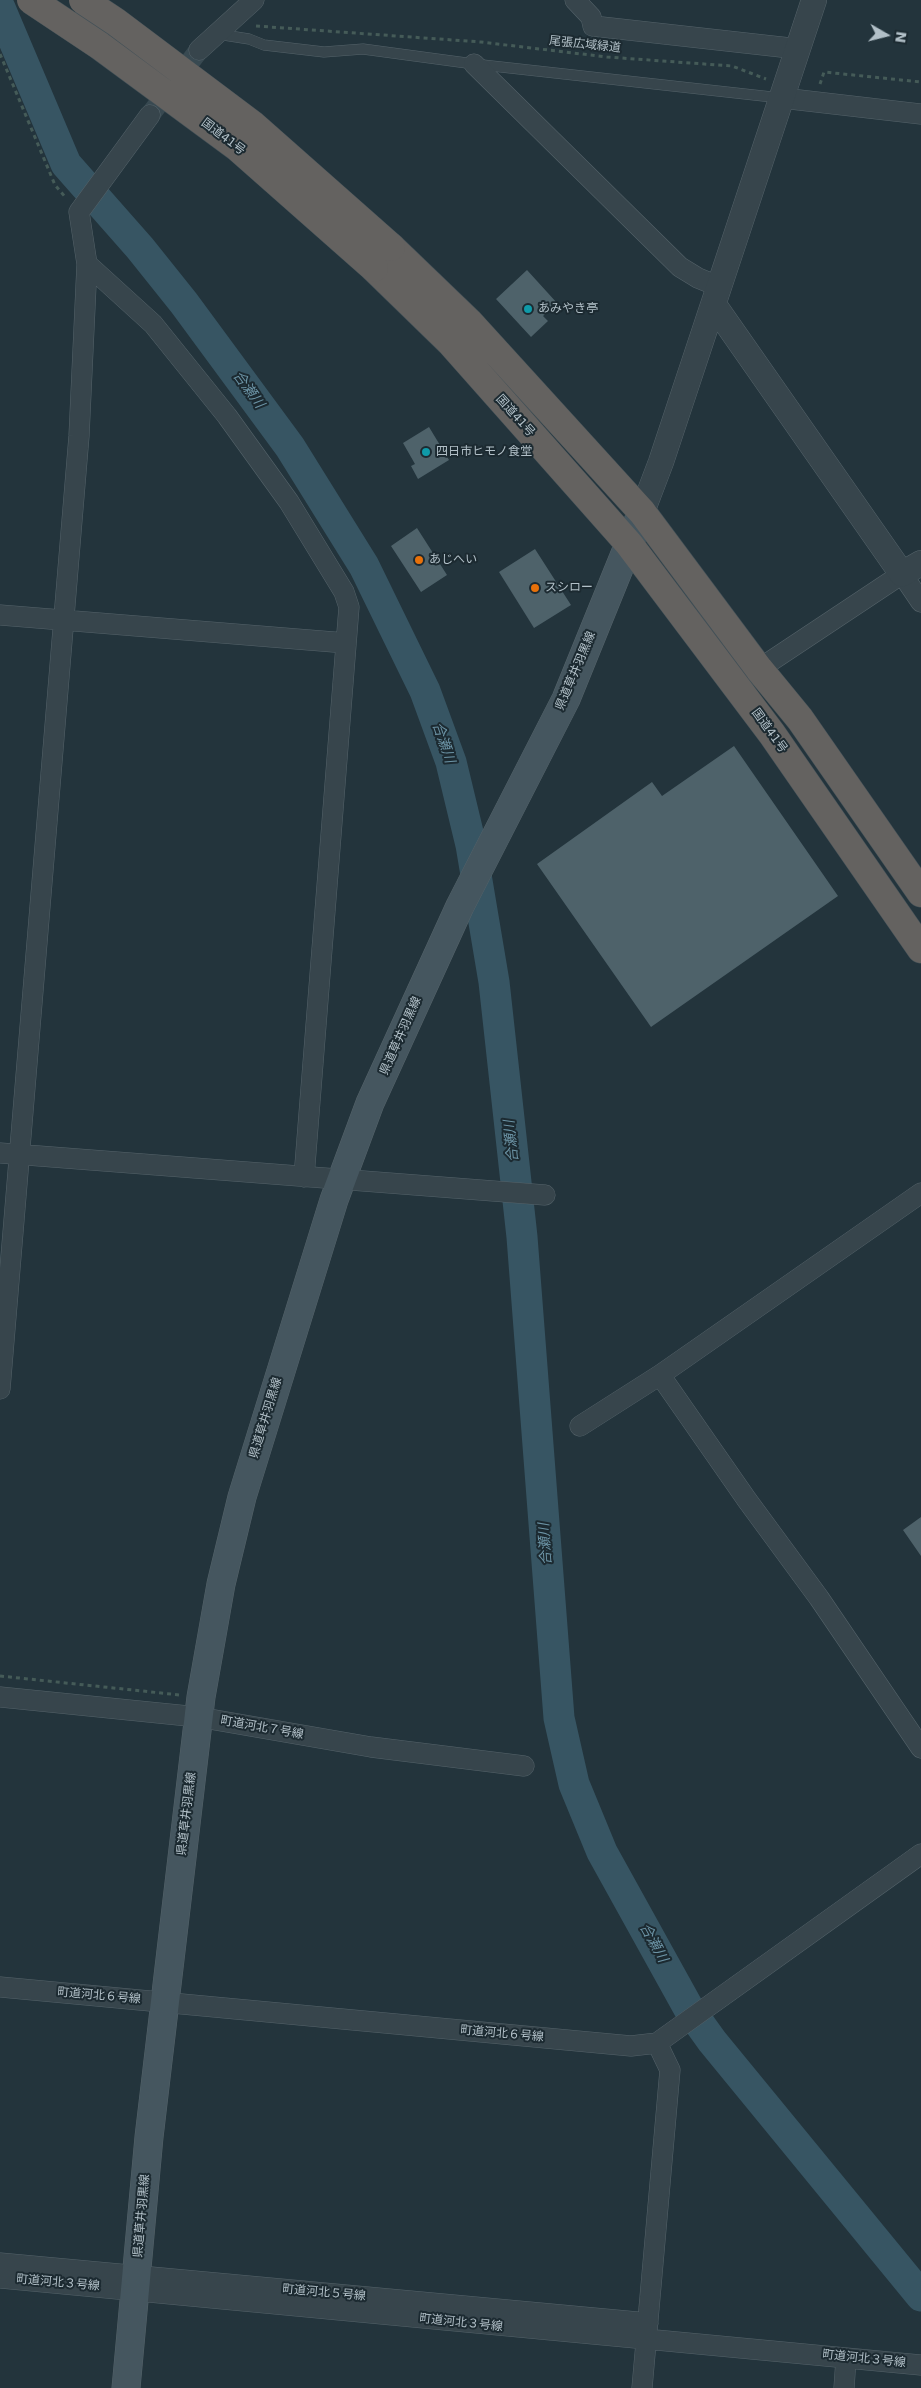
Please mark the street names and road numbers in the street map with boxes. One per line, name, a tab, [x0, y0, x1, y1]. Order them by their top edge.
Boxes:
street label: 尾張広域緑道	[548, 34, 622, 56]
street label: 国道41号	[198, 116, 248, 158]
street label: 国道41号	[492, 392, 538, 440]
street label: 県道草井羽黒線	[553, 630, 599, 712]
street label: 国道41号	[748, 706, 790, 756]
street label: 県道草井羽黒線	[377, 995, 425, 1077]
street label: 県道草井羽黒線	[247, 1376, 285, 1460]
street label: 町道河北７号線	[219, 1714, 305, 1742]
street label: 県道草井羽黒線	[175, 1771, 199, 1857]
street label: 町道河北６号線	[57, 1985, 141, 2007]
street label: 町道河北６号線	[460, 2023, 544, 2045]
street label: 県道草井羽黒線	[131, 2174, 153, 2258]
street label: 町道河北３号線	[16, 2272, 100, 2294]
street label: 町道河北５号線	[282, 2282, 366, 2304]
street label: 町道河北３号線	[418, 2311, 504, 2335]
street label: 町道河北３号線	[821, 2347, 907, 2371]

